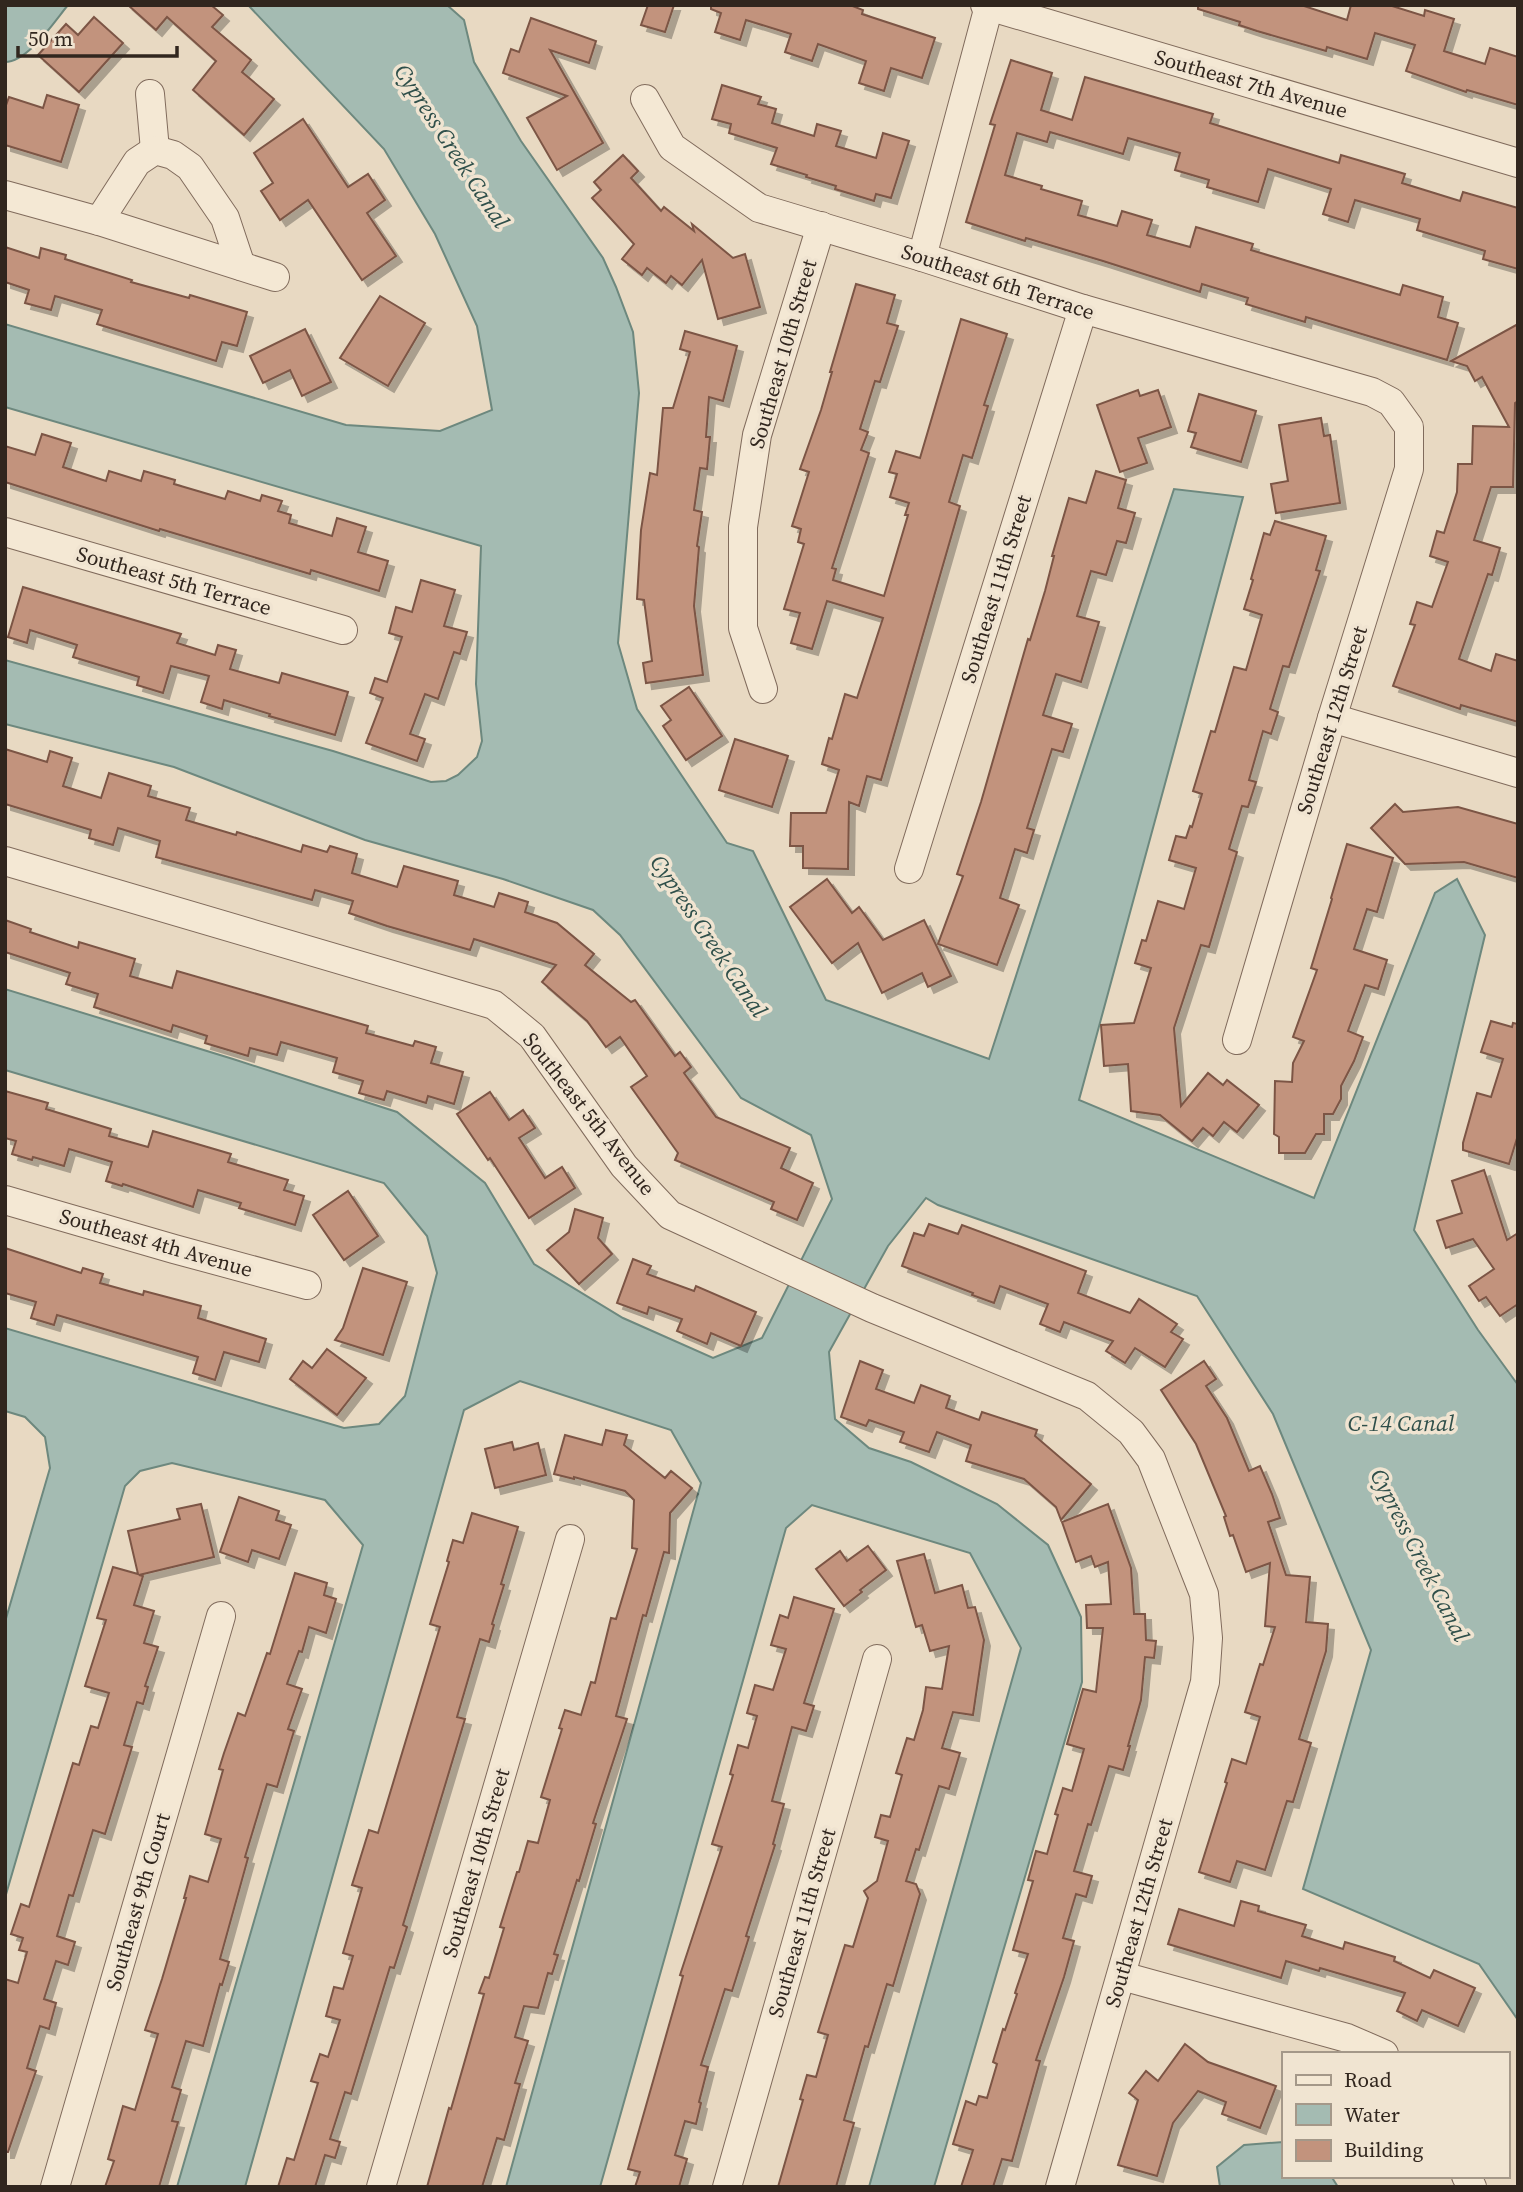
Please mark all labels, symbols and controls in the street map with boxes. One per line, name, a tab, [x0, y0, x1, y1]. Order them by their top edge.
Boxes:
scale bar	[18, 14, 177, 58]
text: 50 m	[28, 24, 73, 53]
street label: Southeast 7th Avenue	[1151, 42, 1351, 125]
water label: Cypress Creek Canal	[387, 58, 517, 235]
street label: Southeast 6th Terrace	[898, 237, 1098, 326]
street label: Southeast 10th Street	[742, 256, 823, 452]
street label: Southeast 11th Street	[953, 491, 1038, 687]
street label: Southeast 5th Terrace	[73, 539, 275, 622]
street label: Southeast 12th Street	[1289, 622, 1374, 818]
water label: Cypress Creek Canal	[643, 848, 776, 1024]
street label: Southeast 5th Avenue	[517, 1026, 662, 1201]
street label: Southeast 4th Avenue	[56, 1201, 256, 1284]
water label: C-14 Canal	[1348, 1407, 1455, 1439]
water label: Cypress Creek Canal	[1363, 1463, 1478, 1647]
street label: Southeast 10th Street	[435, 1765, 516, 1961]
street label: Southeast 9th Court	[98, 1809, 177, 1994]
street label: Southeast 12th Street	[1098, 1815, 1179, 2011]
street label: Southeast 11th Street	[761, 1825, 842, 2021]
legend	[1282, 2052, 1509, 2178]
text: Road	[1344, 2065, 1392, 2094]
text: Water	[1344, 2100, 1400, 2129]
text: Building	[1344, 2135, 1423, 2164]

